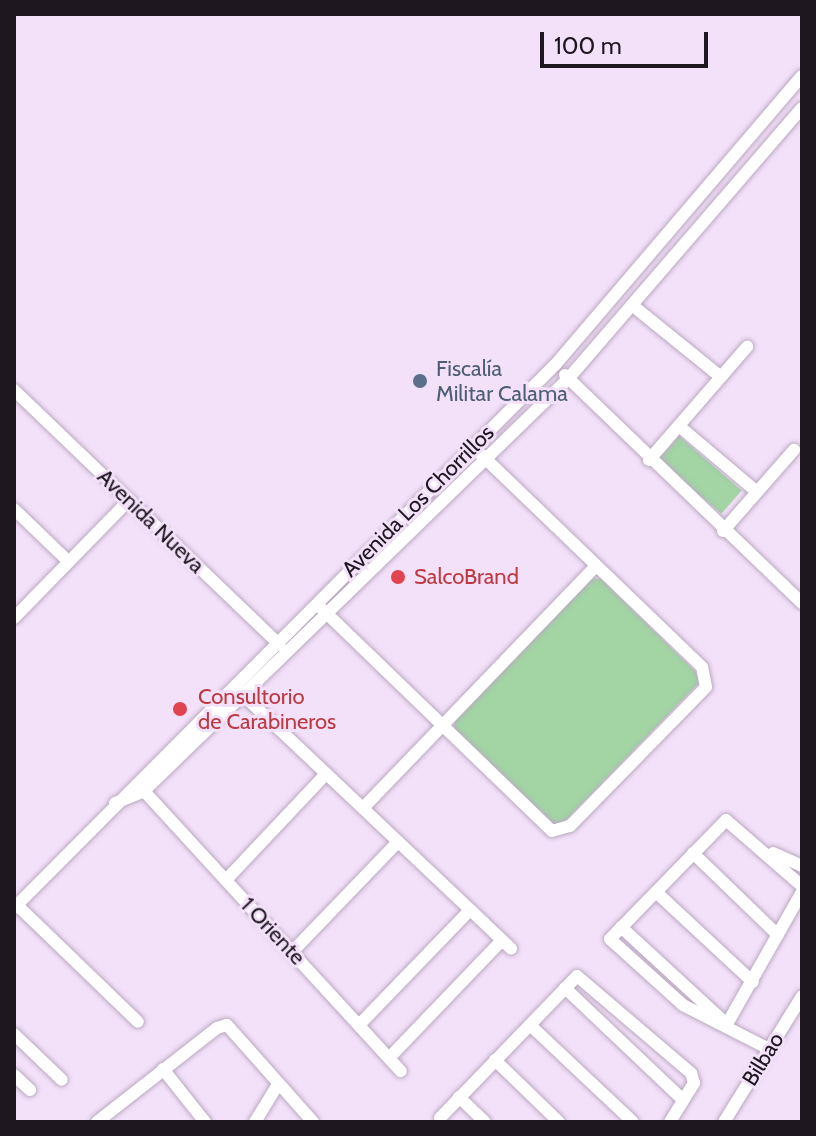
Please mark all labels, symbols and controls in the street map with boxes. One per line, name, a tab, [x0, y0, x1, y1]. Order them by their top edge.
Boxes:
scale bar	[544, 16, 712, 66]
text: 100 m	[554, 31, 622, 60]
place label: Fiscalía Militar Calama	[436, 355, 568, 406]
marker: Fiscalía Militar Calama	[411, 372, 429, 390]
street label: Avenida Los Chorrillos	[337, 420, 499, 582]
street label: Avenida Nueva	[92, 463, 210, 579]
place label: SalcoBrand	[414, 564, 519, 590]
marker: SalcoBrand	[389, 568, 407, 586]
place label: Consultorio de Carabineros	[198, 683, 336, 734]
marker: Consultorio de Carabineros	[169, 698, 191, 720]
street label: 1 Oriente	[235, 892, 311, 970]
street label: Bilbao	[737, 1028, 789, 1090]

